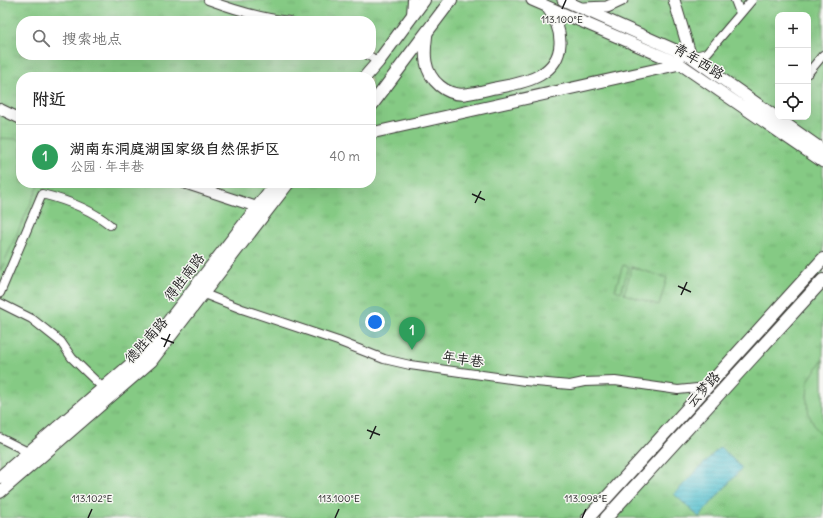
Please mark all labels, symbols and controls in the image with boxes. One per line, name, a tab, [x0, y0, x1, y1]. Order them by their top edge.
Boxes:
map controls	[775, 12, 811, 120]
button: +	[775, 12, 811, 48]
text: 113.100°E	[541, 13, 583, 26]
search box	[16, 16, 376, 60]
icon: search	[30, 27, 52, 49]
text: 搜索地点	[62, 29, 122, 48]
street label: 青年西路	[670, 39, 728, 83]
button: −	[775, 48, 811, 84]
button: locate	[775, 84, 811, 120]
text: 附近	[32, 88, 66, 110]
text: 湖南东洞庭湖国家级自然保护区	[70, 139, 280, 158]
text: 1	[42, 148, 48, 165]
text: 40 m	[329, 148, 360, 165]
text: 公园 · 年丰巷	[70, 158, 144, 175]
street label: 得胜南路	[160, 249, 208, 305]
your location	[365, 312, 385, 332]
street label: 德胜南路	[121, 313, 171, 367]
pin: 1	[399, 317, 425, 350]
street label: 年丰巷	[441, 347, 486, 371]
street label: 云梦路	[682, 367, 724, 411]
text: 113.102°E	[72, 492, 112, 505]
text: 113.100°E	[318, 492, 360, 505]
text: 113.098°E	[565, 492, 608, 505]

